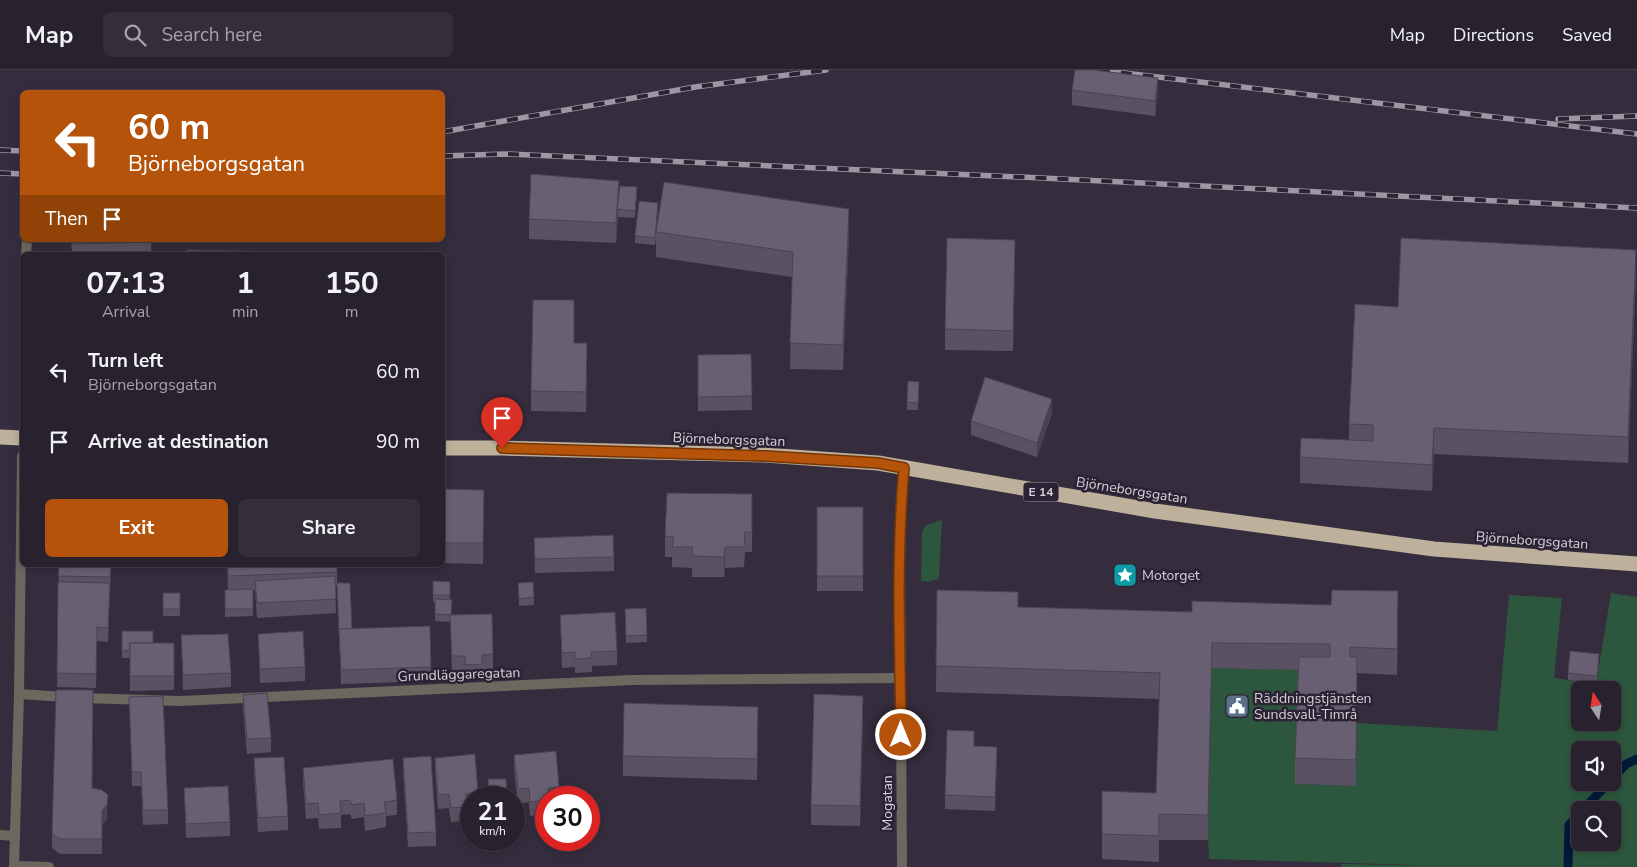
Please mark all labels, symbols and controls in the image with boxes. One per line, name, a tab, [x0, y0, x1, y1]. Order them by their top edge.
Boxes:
search box	[103, 12, 453, 57]
text: Map	[25, 19, 73, 51]
icon: search	[121, 21, 149, 49]
text: Search here	[161, 22, 262, 48]
text: Map	[1390, 23, 1425, 47]
text: Directions	[1453, 23, 1534, 47]
text: Saved	[1562, 23, 1612, 47]
text: 60 m	[128, 104, 210, 151]
icon: left	[45, 110, 110, 175]
text: Björneborgsgatan	[128, 149, 305, 179]
icon: arrive	[98, 205, 126, 233]
text: Then	[45, 206, 88, 232]
text: 07:13	[86, 263, 166, 304]
text: 1	[236, 263, 254, 304]
text: 150	[325, 263, 379, 304]
text: Arrival	[102, 301, 150, 323]
text: min	[232, 301, 258, 323]
text: m	[345, 301, 359, 323]
text: Turn left	[88, 348, 163, 374]
icon: left	[45, 358, 73, 386]
text: 60 m	[376, 359, 420, 385]
text: Björneborgsgatan	[88, 374, 217, 396]
pin	[481, 397, 523, 448]
icon: arrive	[488, 404, 516, 432]
icon: arrive	[45, 428, 73, 456]
street label: Björneborgsgatan	[672, 428, 786, 451]
text: Arrive at destination	[88, 429, 269, 455]
text: 90 m	[376, 429, 420, 455]
street label: Björneborgsgatan	[1075, 472, 1189, 509]
road number: E 14	[1024, 482, 1058, 502]
button: Exit	[45, 499, 228, 557]
button: Share	[238, 499, 420, 557]
street label: Björneborgsgatan	[1475, 527, 1589, 554]
place icon: Motorget	[1112, 562, 1138, 588]
place label: Motorget	[1142, 566, 1200, 585]
street label: Grundläggaregatan	[397, 663, 521, 686]
north arrow	[1571, 681, 1621, 731]
map controls	[1571, 681, 1621, 851]
place label: Räddningstjänsten Sundsvall-Timrå	[1254, 689, 1372, 724]
public building icon: Räddningstjänsten Sundsvall-Timrå	[1224, 693, 1250, 719]
position arrow	[874, 708, 926, 760]
button: sound	[1571, 741, 1621, 791]
street label: Mogatan	[878, 775, 897, 831]
speed limit sign: 30	[535, 786, 600, 851]
text: 21	[477, 795, 508, 829]
button: search	[1571, 801, 1621, 851]
text: km/h	[479, 823, 506, 839]

